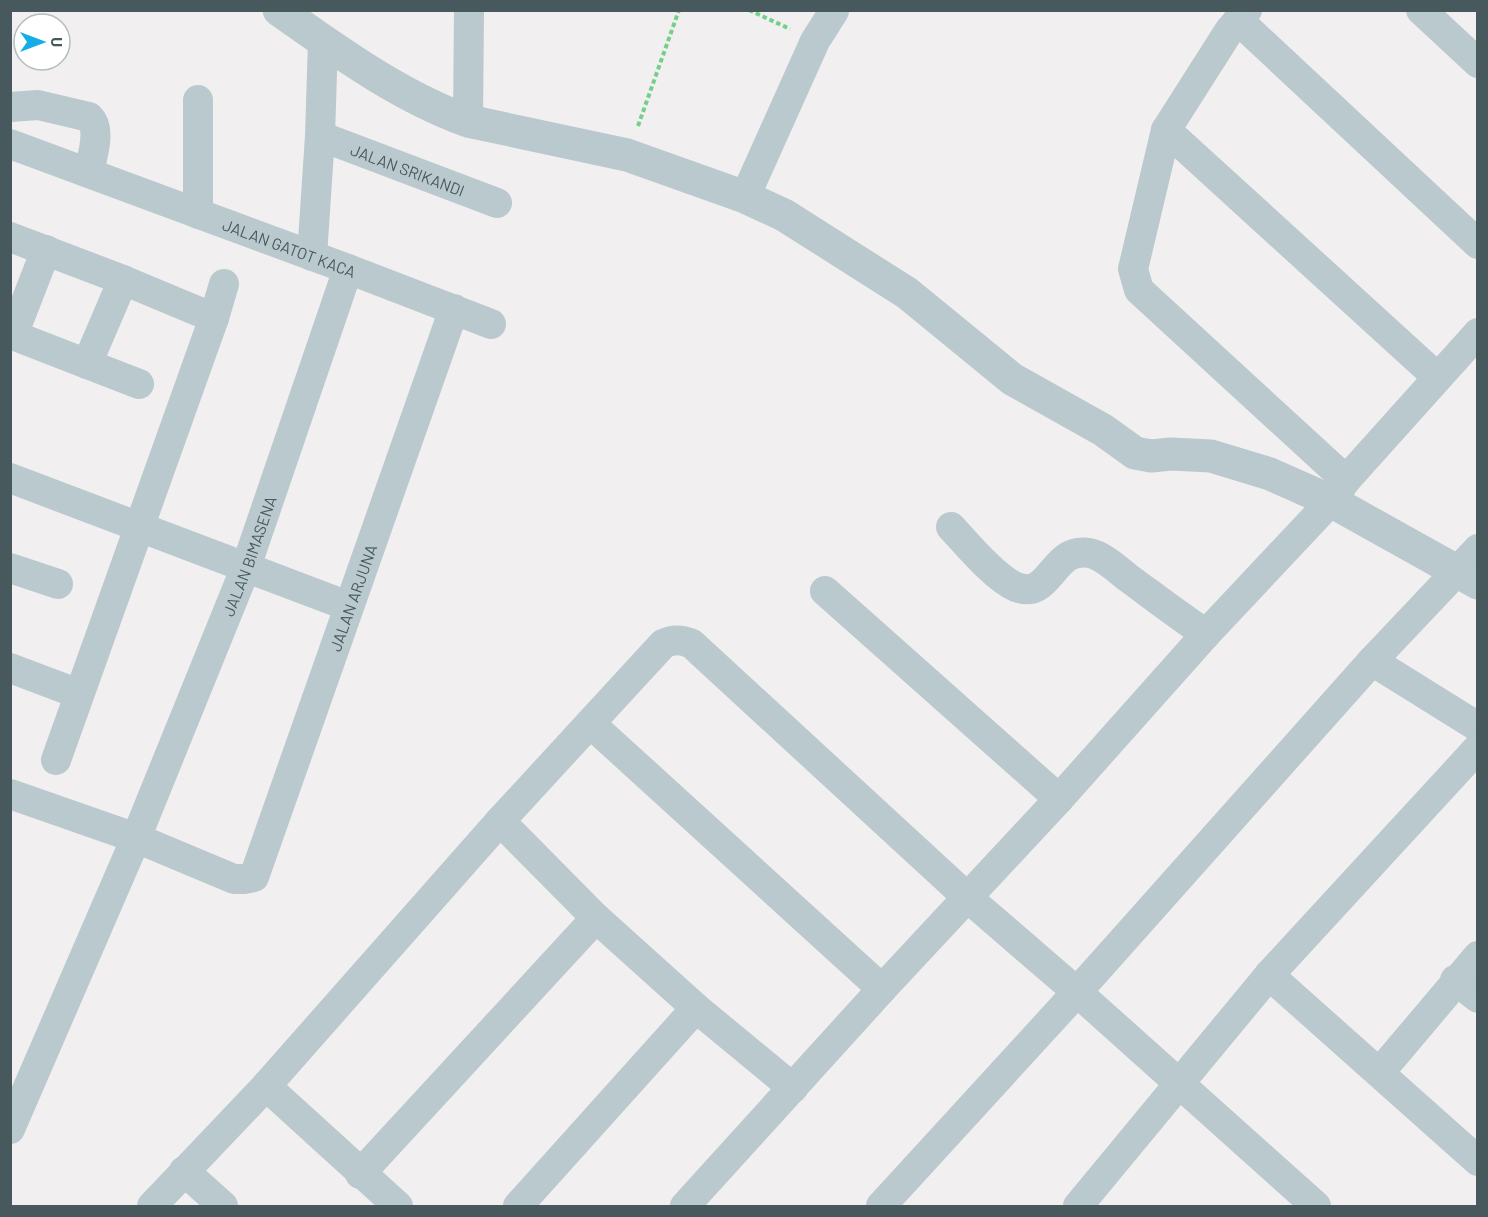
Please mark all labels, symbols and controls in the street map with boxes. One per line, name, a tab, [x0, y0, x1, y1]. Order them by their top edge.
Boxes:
north arrow	[12, 12, 72, 72]
text: U	[48, 37, 67, 47]
street label: JALAN SRIKANDI	[348, 139, 467, 199]
street label: JALAN GATOT KACA	[220, 214, 359, 281]
street label: JALAN BIMASENA	[218, 493, 279, 619]
street label: JALAN ARJUNA	[325, 541, 380, 654]

